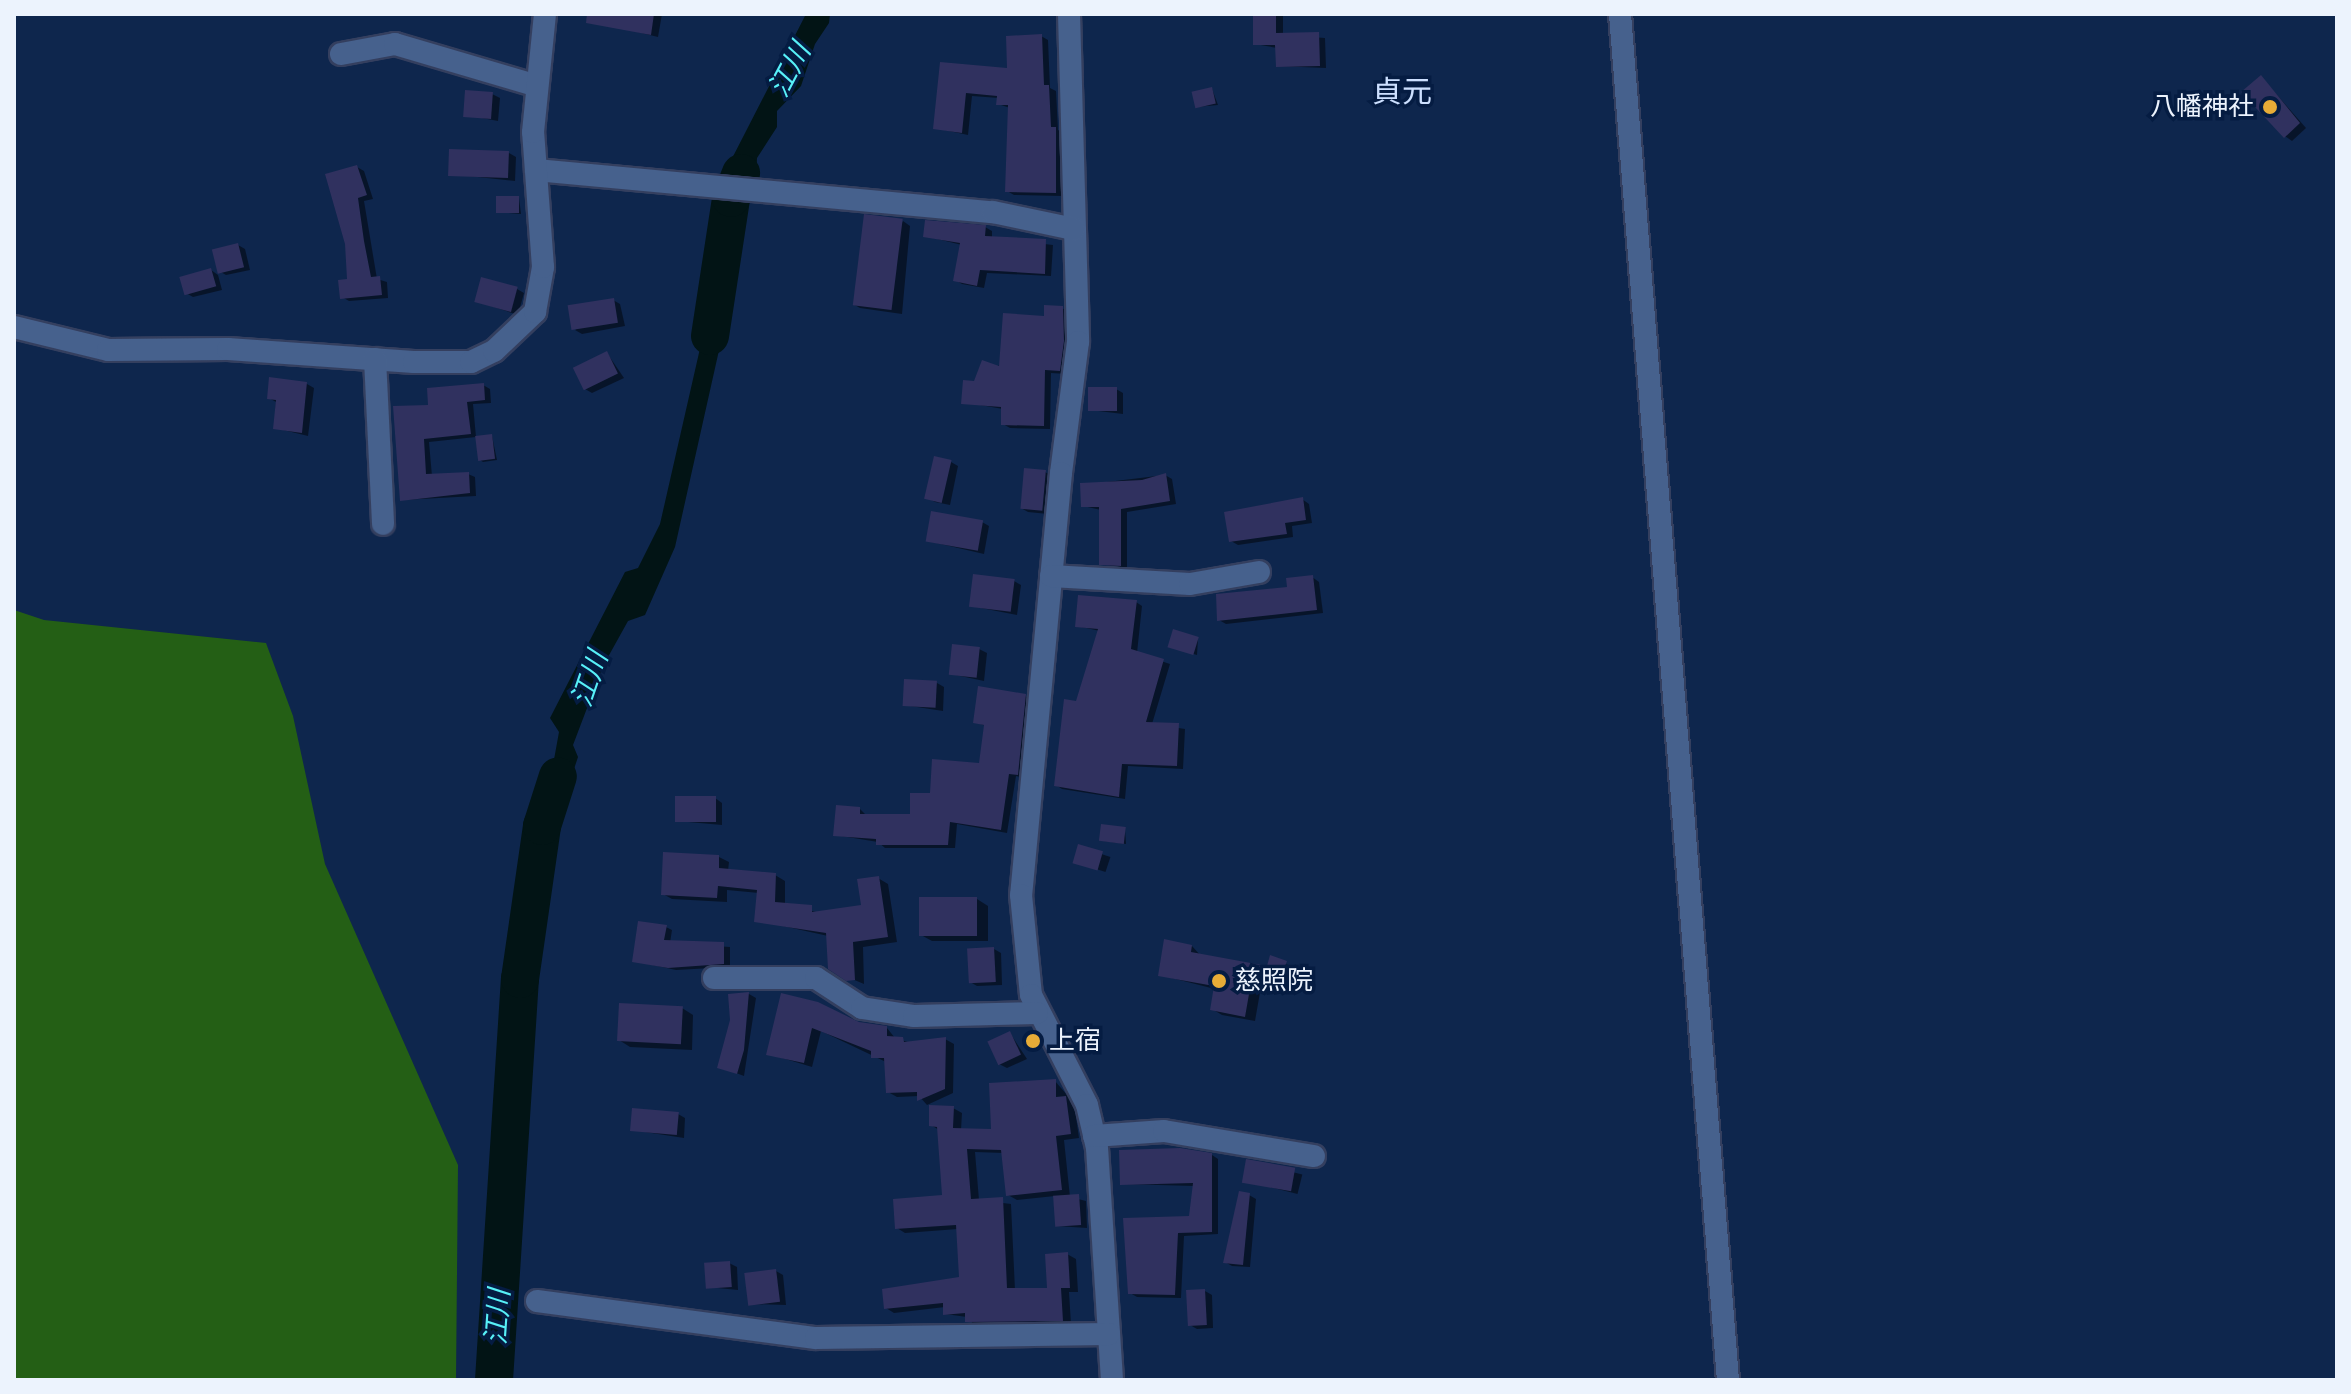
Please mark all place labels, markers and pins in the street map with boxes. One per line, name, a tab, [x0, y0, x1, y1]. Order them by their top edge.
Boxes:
place label: 八幡神社	[2150, 91, 2254, 123]
marker: 八幡神社	[2261, 98, 2279, 116]
place label: 慈照院	[1235, 965, 1313, 997]
marker: 慈照院	[1210, 972, 1228, 990]
place label: 上宿	[1049, 1025, 1101, 1057]
marker: 上宿	[1024, 1032, 1042, 1050]

